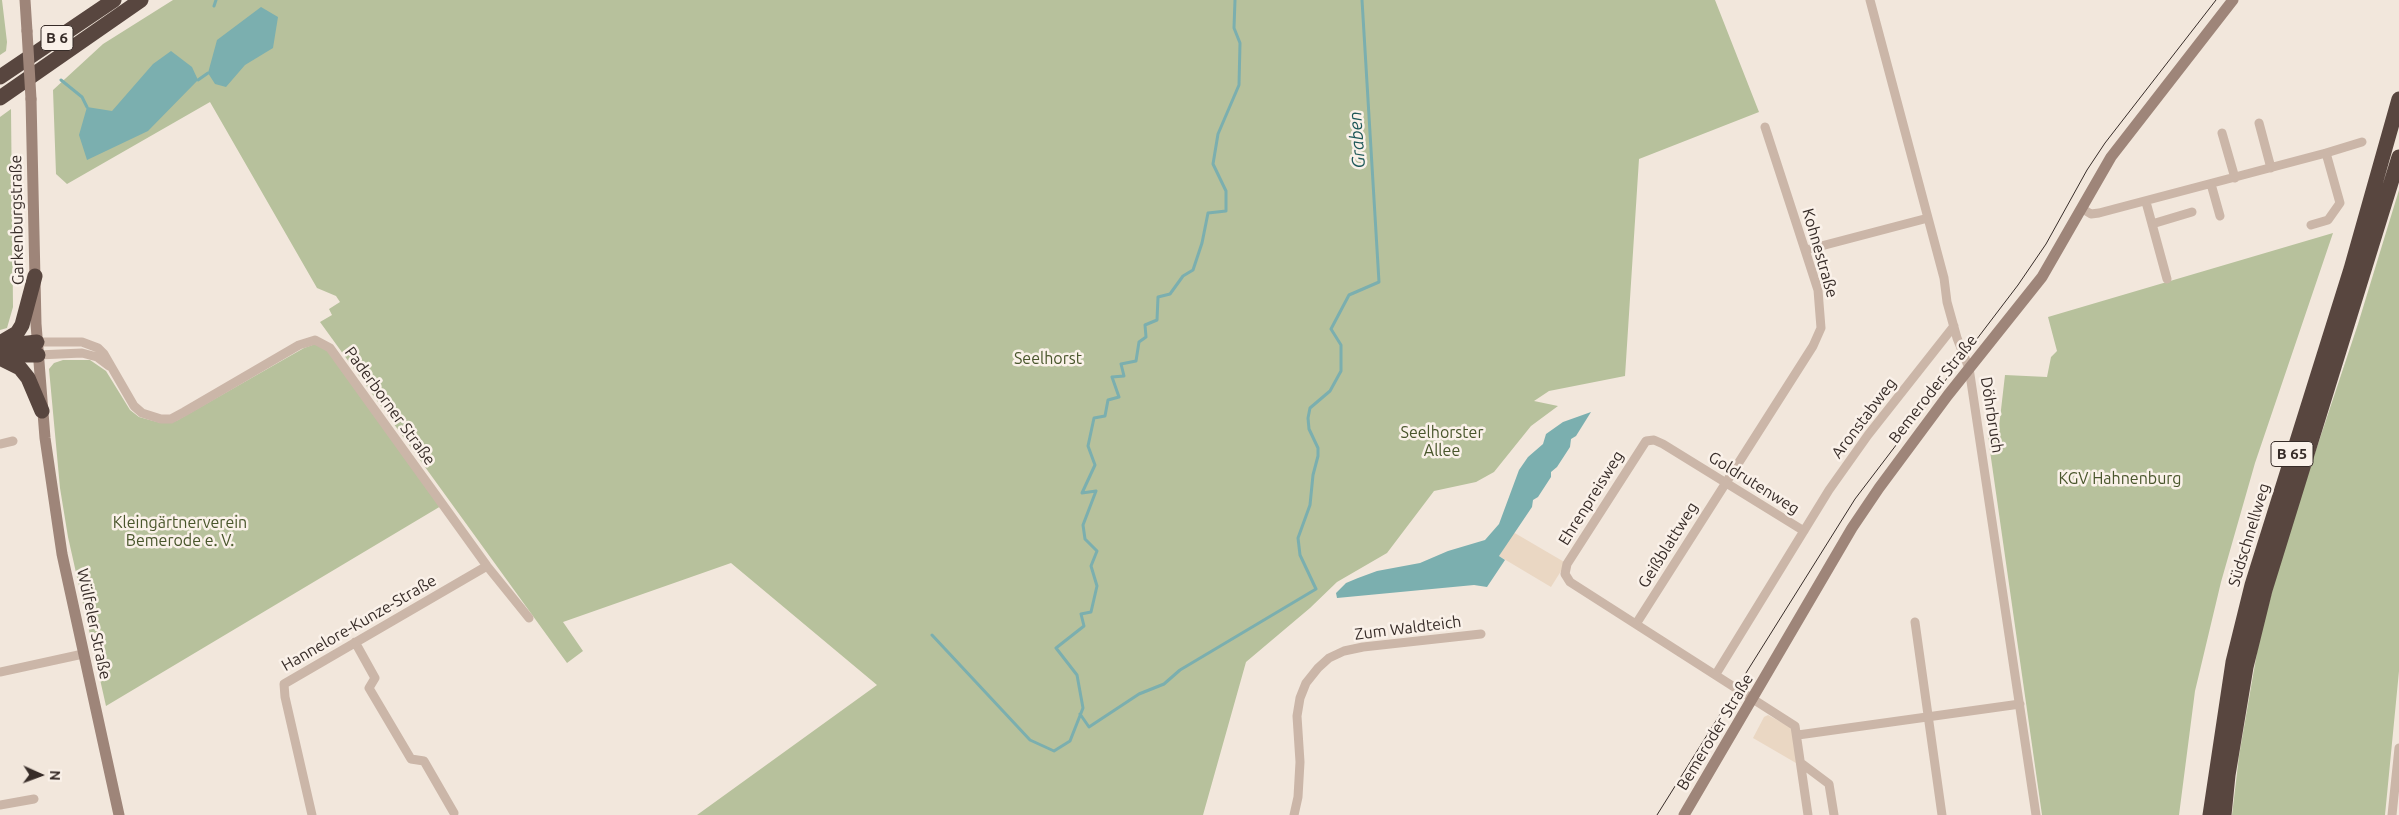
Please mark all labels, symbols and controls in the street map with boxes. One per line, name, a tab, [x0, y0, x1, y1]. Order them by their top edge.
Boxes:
road number: B 6	[41, 26, 73, 50]
water label: Graben	[1344, 111, 1370, 169]
street label: Garkenburgstraße	[6, 155, 28, 285]
street label: Kohnestraße	[1798, 206, 1842, 300]
street label: Bemeroder Straße	[1885, 331, 1981, 447]
street label: Paderborner Straße	[341, 343, 439, 469]
park label: Seelhorst	[1014, 349, 1082, 369]
street label: Aronstabweg	[1827, 374, 1901, 462]
street label: Döhrbruch	[1976, 375, 2008, 455]
park label: Seelhorster Allee	[1401, 423, 1483, 461]
road number: B 65	[2271, 442, 2313, 466]
street label: Ehrenpreisweg	[1554, 447, 1628, 549]
street label: Goldrutenweg	[1705, 447, 1803, 519]
park label: KGV Hahnenburg	[2058, 469, 2182, 489]
street label: Südschnellweg	[2224, 481, 2274, 589]
street label: Geißblattweg	[1634, 498, 1702, 592]
park label: Kleingärtnerverein Bemerode e. V.	[113, 513, 247, 551]
street label: Wülfeler Straße	[73, 567, 115, 681]
street label: Hannelore-Kunze-Straße	[278, 571, 440, 675]
street label: Zum Waldteich	[1354, 612, 1462, 644]
street label: Bemeroder Straße	[1673, 670, 1757, 794]
north arrow	[15, 750, 65, 800]
text: N	[47, 770, 63, 781]

